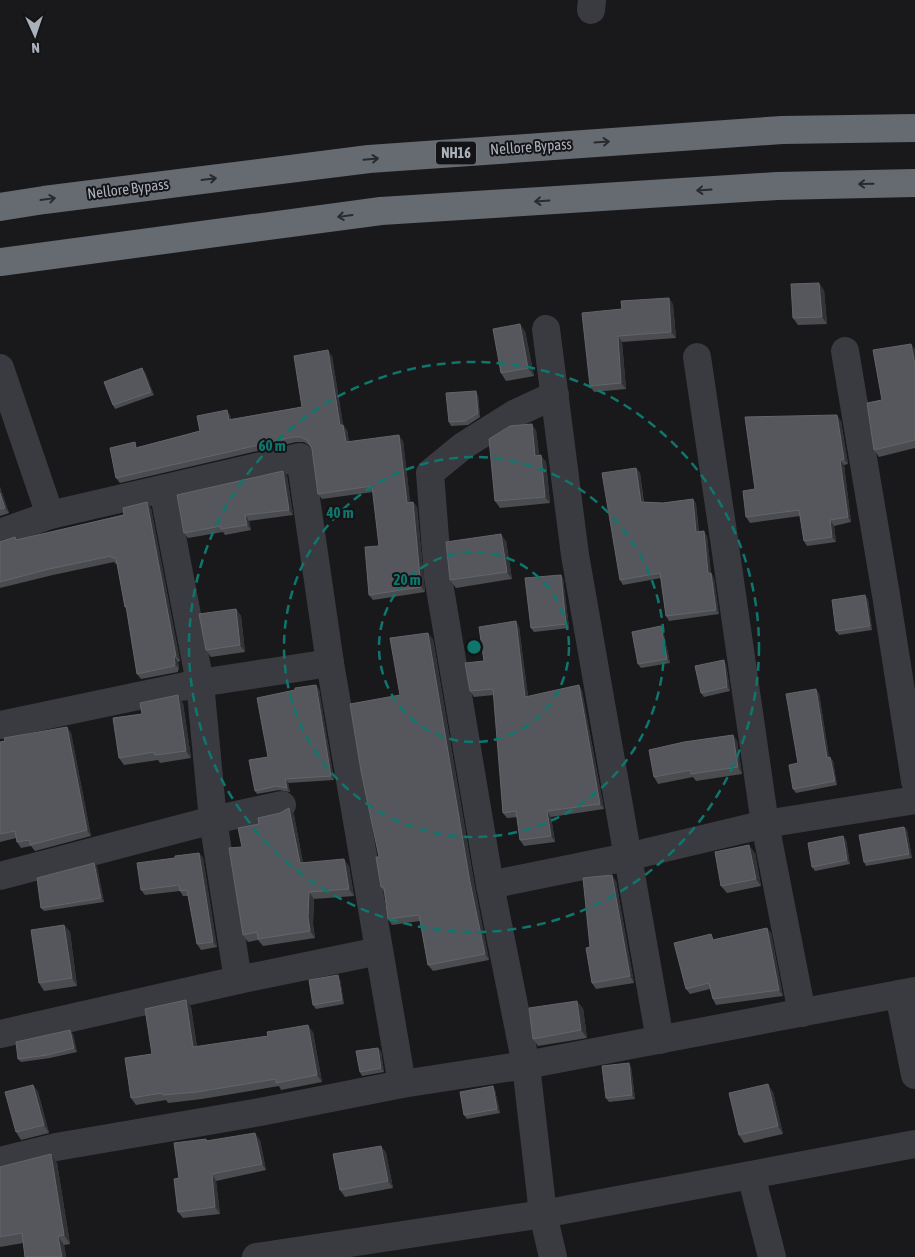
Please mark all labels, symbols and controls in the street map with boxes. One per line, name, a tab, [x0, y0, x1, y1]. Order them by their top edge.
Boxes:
north arrow	[10, 10, 60, 60]
text: N	[31, 40, 40, 56]
street label: Nellore Bypass	[490, 135, 572, 158]
one-way arrow	[594, 138, 610, 147]
road number: NH16	[436, 142, 476, 164]
one-way arrow	[362, 154, 378, 164]
one-way arrow	[201, 174, 217, 184]
street label: Nellore Bypass	[86, 175, 170, 202]
one-way arrow	[859, 179, 875, 189]
one-way arrow	[696, 186, 712, 195]
one-way arrow	[40, 194, 56, 204]
one-way arrow	[534, 196, 550, 205]
one-way arrow	[337, 211, 353, 221]
text: 60 m	[259, 437, 286, 454]
text: 40 m	[326, 504, 354, 521]
text: 20 m	[394, 571, 421, 588]
centre of rings	[465, 638, 483, 656]

